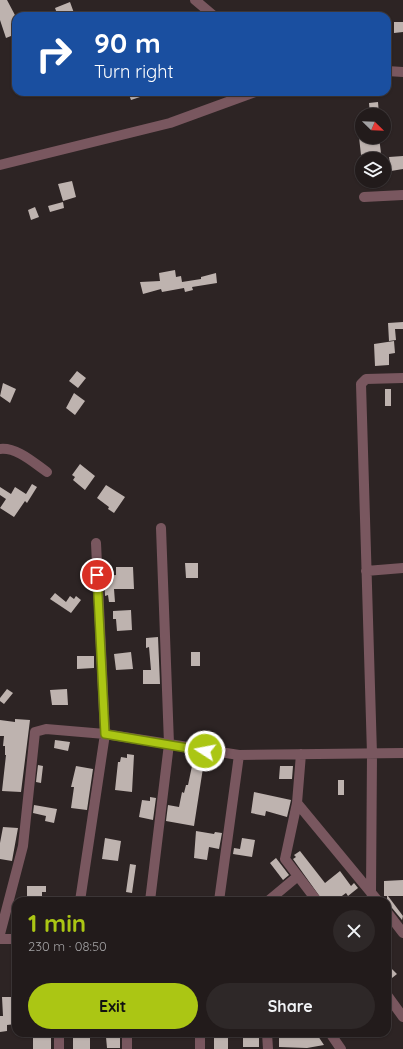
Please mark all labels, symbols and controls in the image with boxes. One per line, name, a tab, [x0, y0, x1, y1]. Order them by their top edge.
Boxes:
text: 90 m	[94, 25, 161, 60]
icon: right	[28, 28, 80, 80]
text: Turn right	[94, 60, 174, 83]
north arrow	[355, 108, 391, 144]
map controls	[355, 108, 391, 188]
button: layers	[355, 152, 391, 188]
pin	[80, 558, 114, 592]
icon: arrive	[86, 564, 108, 586]
position arrow	[184, 730, 226, 772]
text: 1 min	[28, 908, 86, 938]
button: close	[333, 910, 375, 952]
text: 230 m · 08:50	[28, 938, 107, 954]
button: Exit	[28, 983, 198, 1029]
button: Share	[206, 983, 375, 1029]

